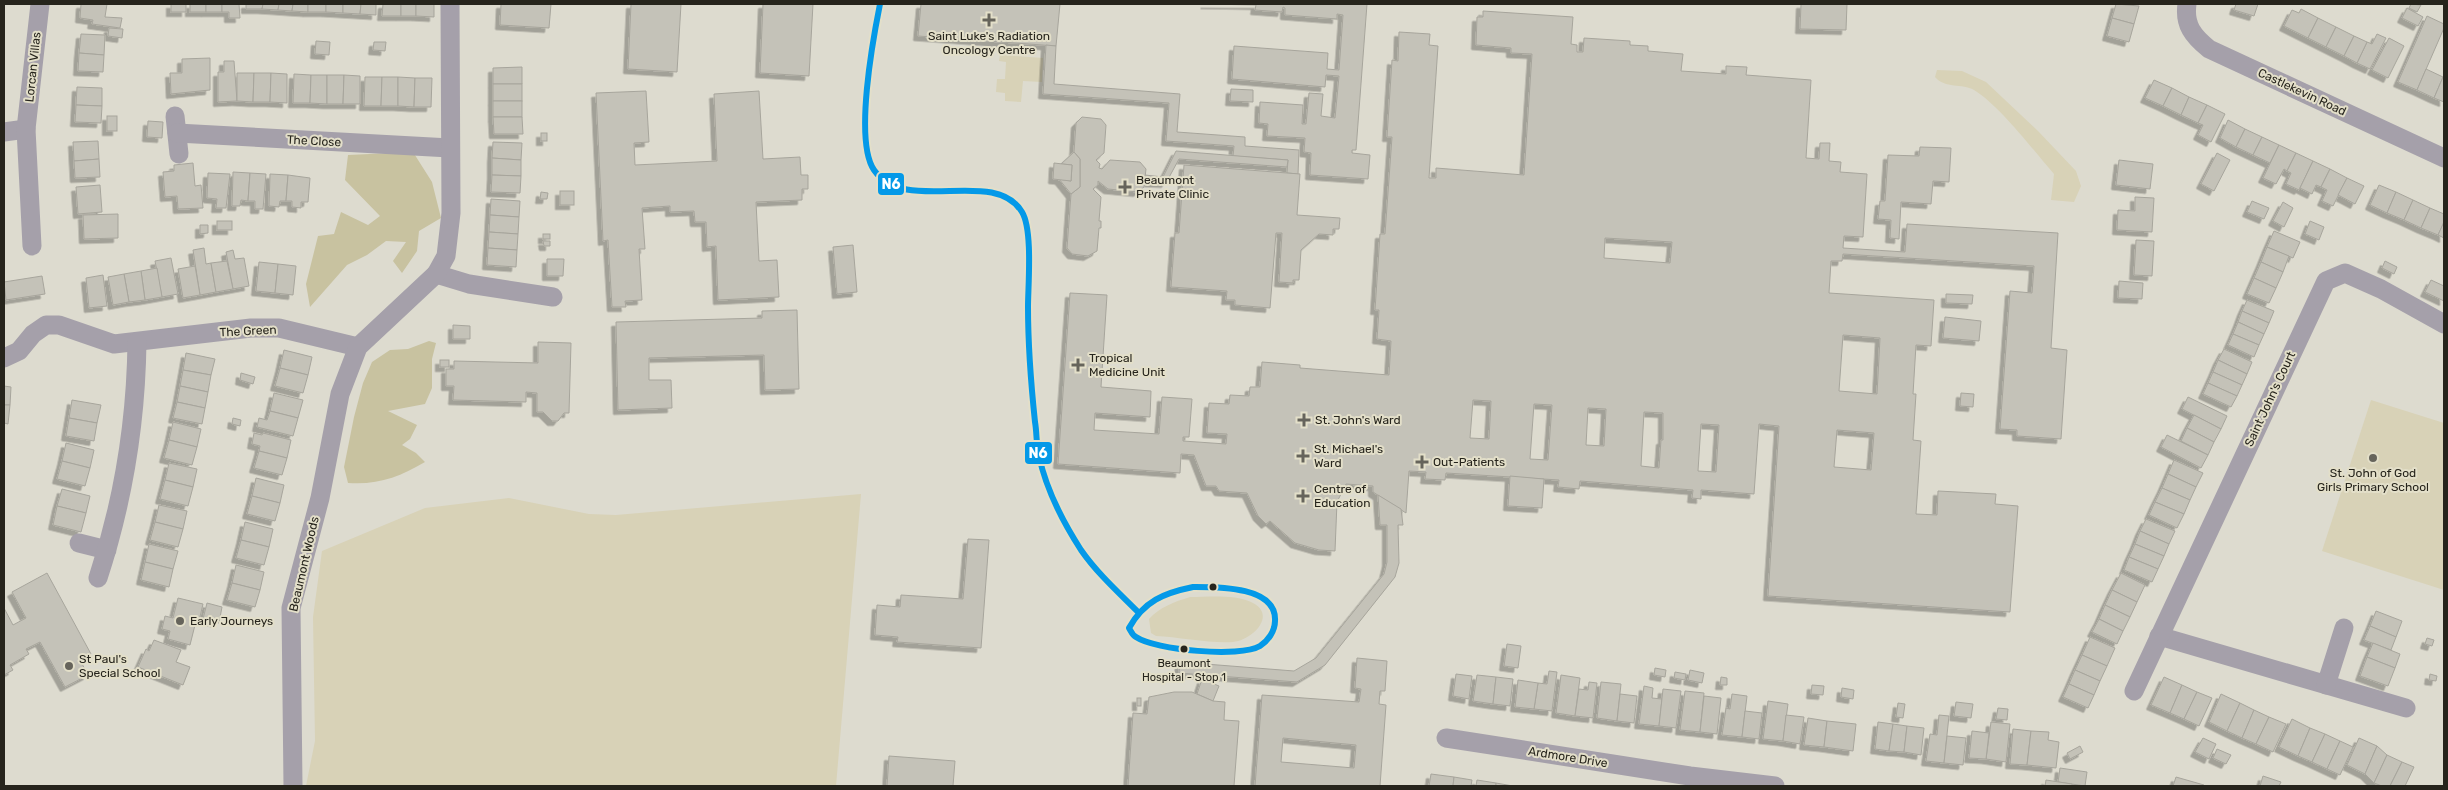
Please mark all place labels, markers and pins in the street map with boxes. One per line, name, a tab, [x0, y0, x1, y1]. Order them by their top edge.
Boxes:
marker: Saint Luke's Radiation Oncology Centre	[982, 13, 996, 27]
place label: Saint Luke's Radiation Oncology Centre	[928, 29, 1050, 57]
place label: Beaumont Private Clinic	[1136, 173, 1209, 201]
marker: Beaumont Private Clinic	[1118, 180, 1132, 194]
place label: Tropical Medicine Unit	[1089, 351, 1165, 379]
marker: Tropical Medicine Unit	[1071, 358, 1085, 372]
marker: St. John's Ward	[1297, 413, 1311, 427]
place label: St. John's Ward	[1315, 413, 1401, 427]
place label: St. Michael's Ward	[1314, 442, 1383, 470]
marker: St. Michael's Ward	[1296, 449, 1310, 463]
marker: St. John of God Girls Primary School	[2367, 452, 2379, 464]
marker: Out-Patients	[1415, 455, 1429, 469]
place label: Out-Patients	[1433, 455, 1505, 469]
place label: St. John of God Girls Primary School	[2317, 466, 2429, 494]
place label: Centre of Education	[1314, 482, 1371, 510]
marker: Centre of Education	[1296, 489, 1310, 503]
unlabelled marker	[1208, 582, 1218, 592]
place label: Early Journeys	[190, 614, 273, 628]
marker: Early Journeys	[174, 615, 186, 627]
marker: Beaumont Hospital - Stop 1	[1179, 644, 1189, 654]
place label: St Paul's Special School	[79, 652, 161, 680]
place label: Beaumont Hospital - Stop 1	[1142, 657, 1226, 684]
marker: St Paul's Special School	[63, 660, 75, 672]

